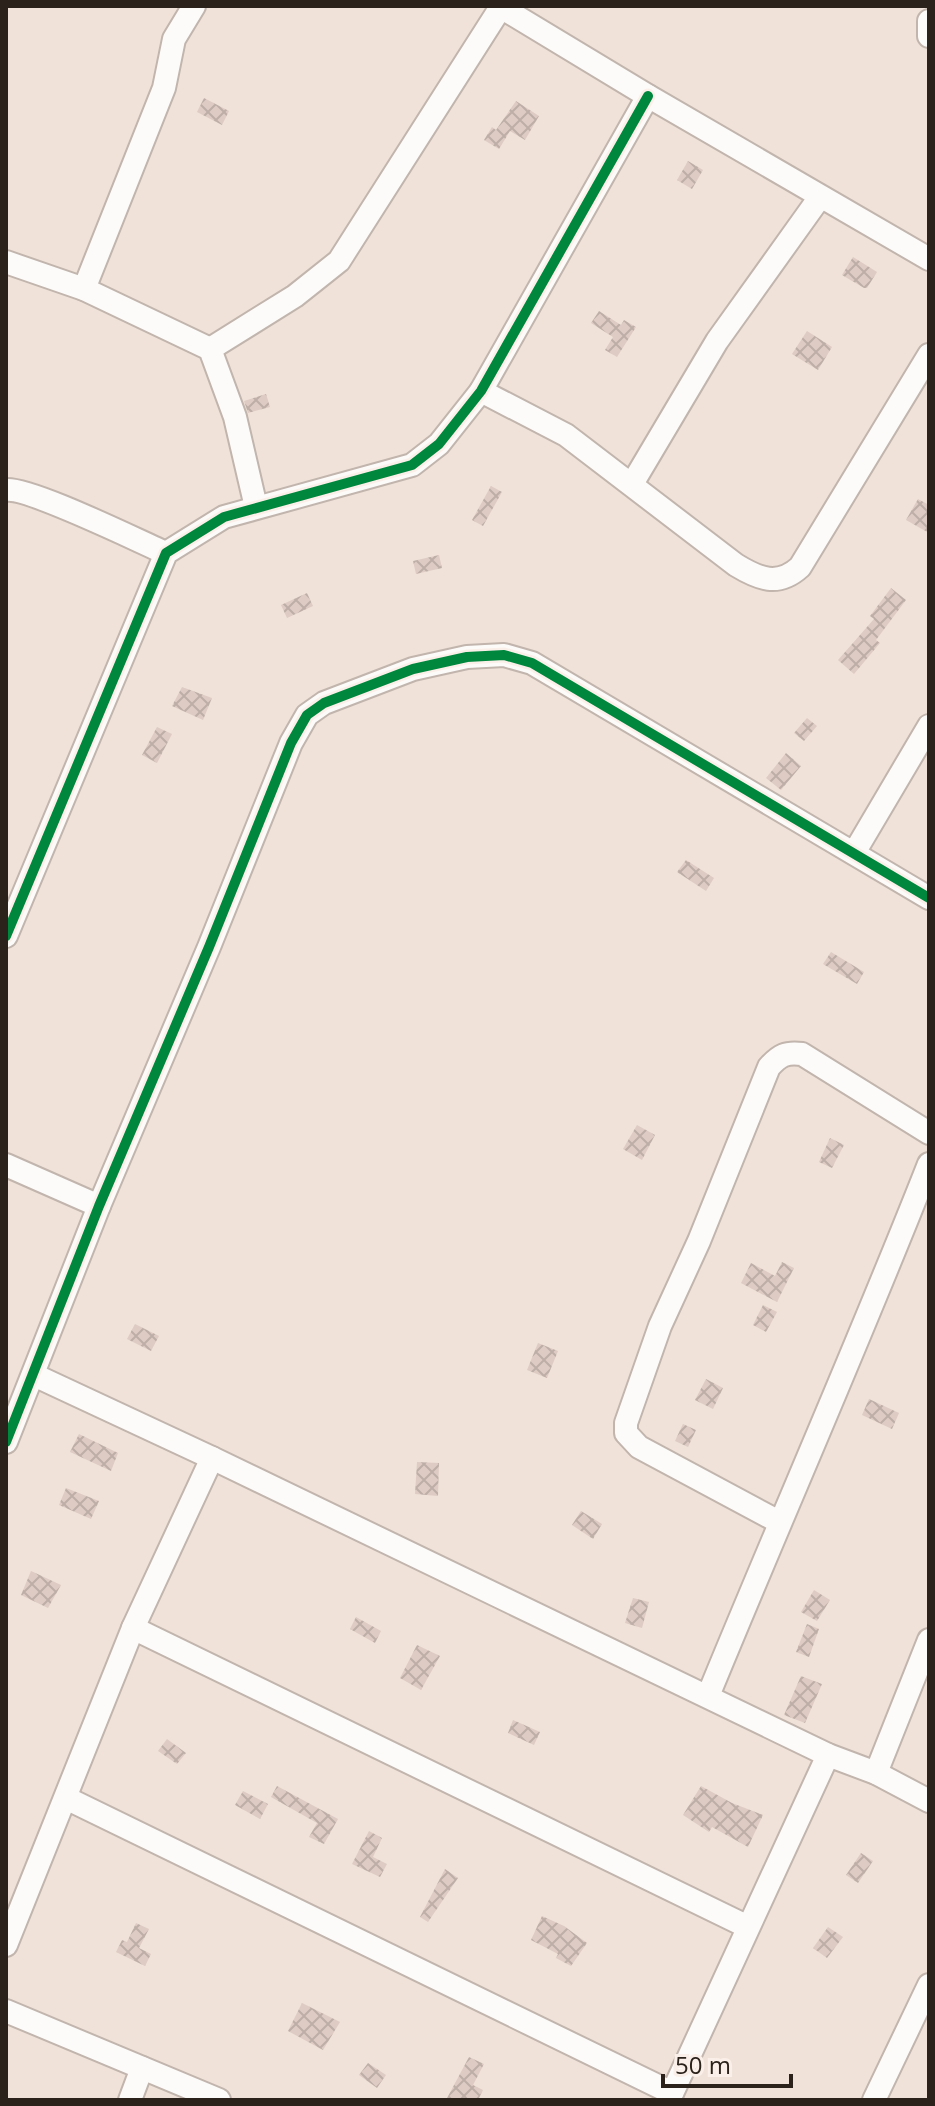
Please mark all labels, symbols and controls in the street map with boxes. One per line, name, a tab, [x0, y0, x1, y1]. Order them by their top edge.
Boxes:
scale bar	[663, 2038, 791, 2088]
text: 50 m	[675, 2048, 731, 2081]

